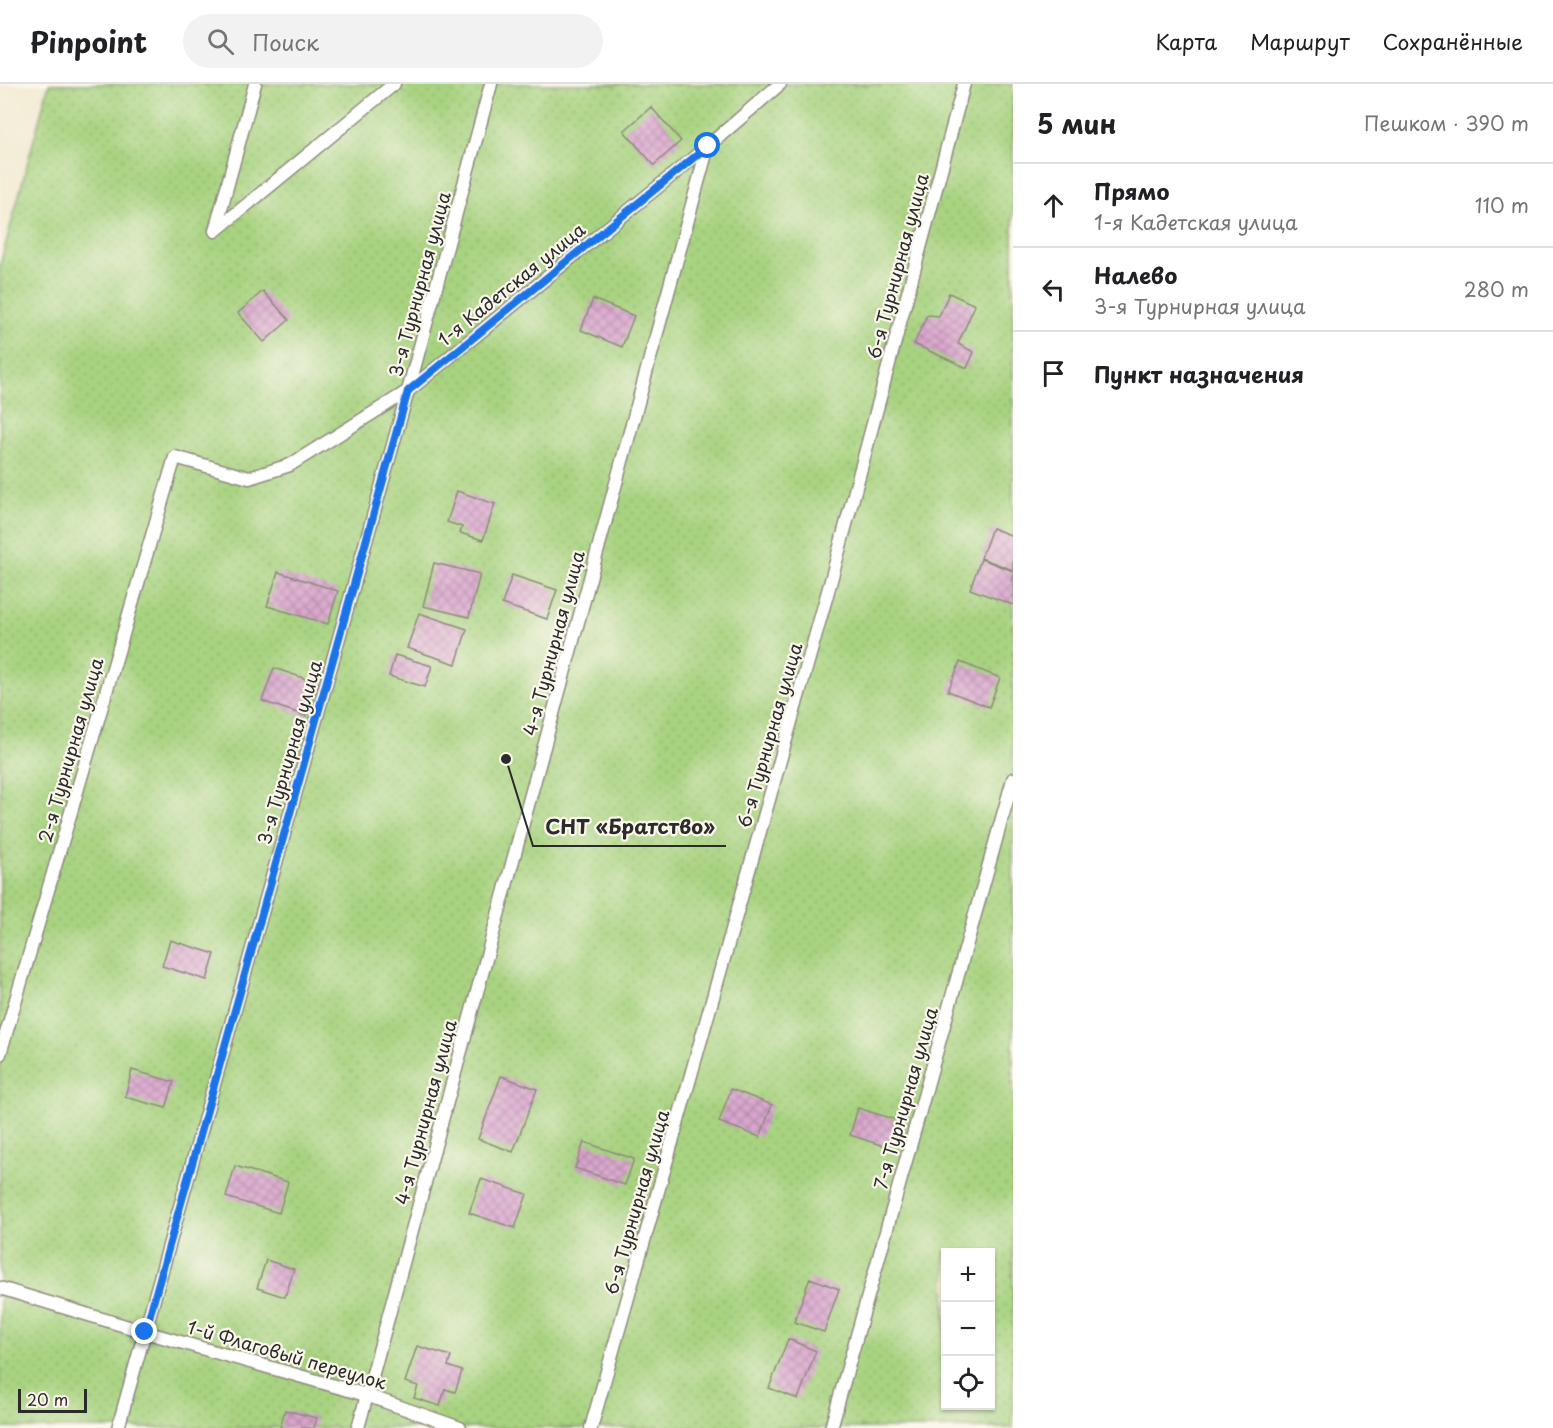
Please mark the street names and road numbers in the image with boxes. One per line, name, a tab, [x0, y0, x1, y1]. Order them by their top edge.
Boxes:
street label: 6-я Турнирная улица	[859, 169, 935, 362]
street label: 3-я Турнирная улица	[381, 188, 457, 380]
street label: 1-я Кадетская улица	[431, 215, 591, 352]
street label: 4-я Турнирная улица	[515, 547, 591, 739]
street label: 6-я Турнирная улица	[730, 639, 809, 831]
street label: 2-я Турнирная улица	[31, 654, 110, 846]
street label: 3-я Турнирная улица	[250, 656, 328, 847]
street label: 7-я Турнирная улица	[866, 1003, 944, 1192]
street label: 4-я Турнирная улица	[387, 1016, 463, 1208]
street label: 6-я Турнирная улица	[597, 1106, 676, 1298]
street label: 1-й Флаговый переулок	[184, 1313, 390, 1395]

